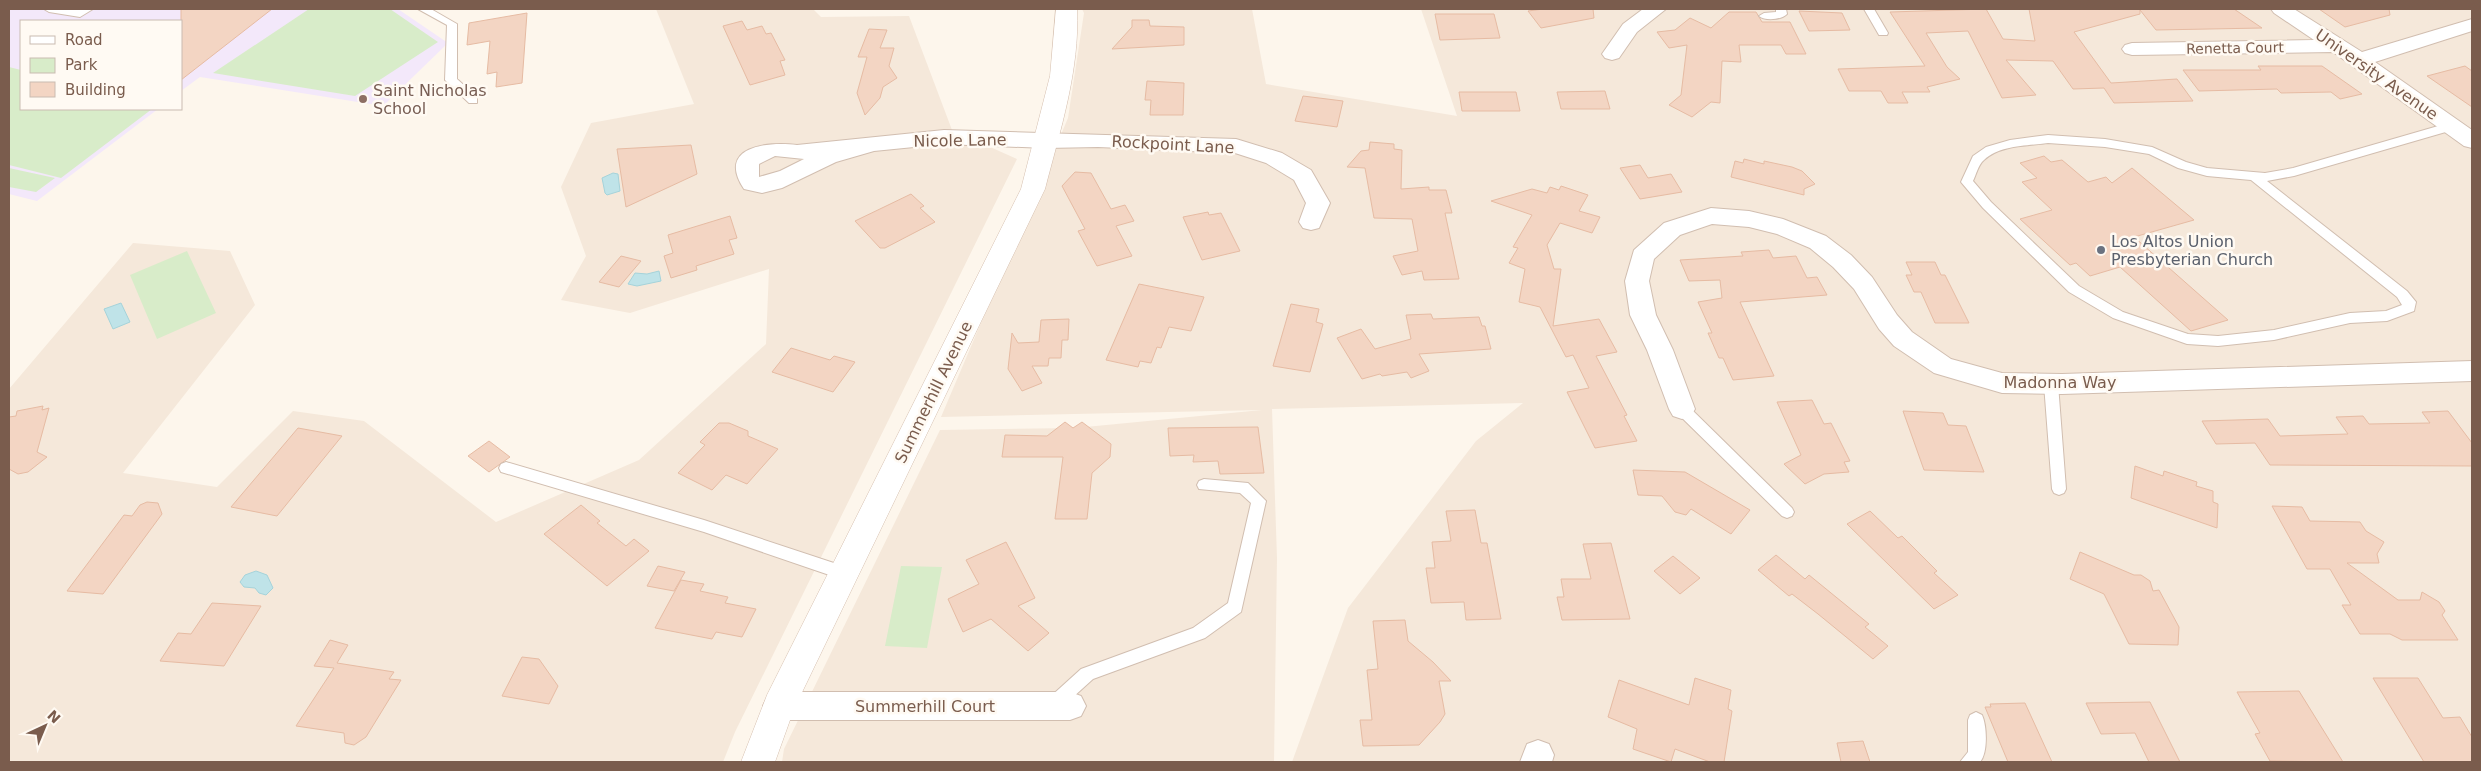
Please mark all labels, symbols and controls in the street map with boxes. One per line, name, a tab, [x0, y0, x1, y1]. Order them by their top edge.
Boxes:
legend	[20, 20, 182, 110]
street label: University Avenue	[2312, 25, 2442, 124]
text: Road	[65, 31, 103, 49]
street label: Renetta Court	[2186, 39, 2284, 57]
text: Park	[65, 56, 98, 74]
text: Building	[65, 81, 126, 99]
place label: Saint Nicholas School	[373, 81, 487, 118]
marker: Saint Nicholas School	[357, 93, 369, 105]
street label: Nicole Lane	[913, 130, 1007, 151]
street label: Rockpoint Lane	[1111, 132, 1235, 157]
place label: Los Altos Union Presbyterian Church	[2111, 232, 2273, 269]
marker: Los Altos Union Presbyterian Church	[2095, 244, 2107, 256]
street label: Summerhill Avenue	[891, 318, 976, 466]
street label: Madonna Way	[2004, 373, 2116, 392]
street label: Summerhill Court	[855, 697, 995, 716]
north arrow	[20, 701, 70, 751]
text: N	[44, 707, 64, 726]

